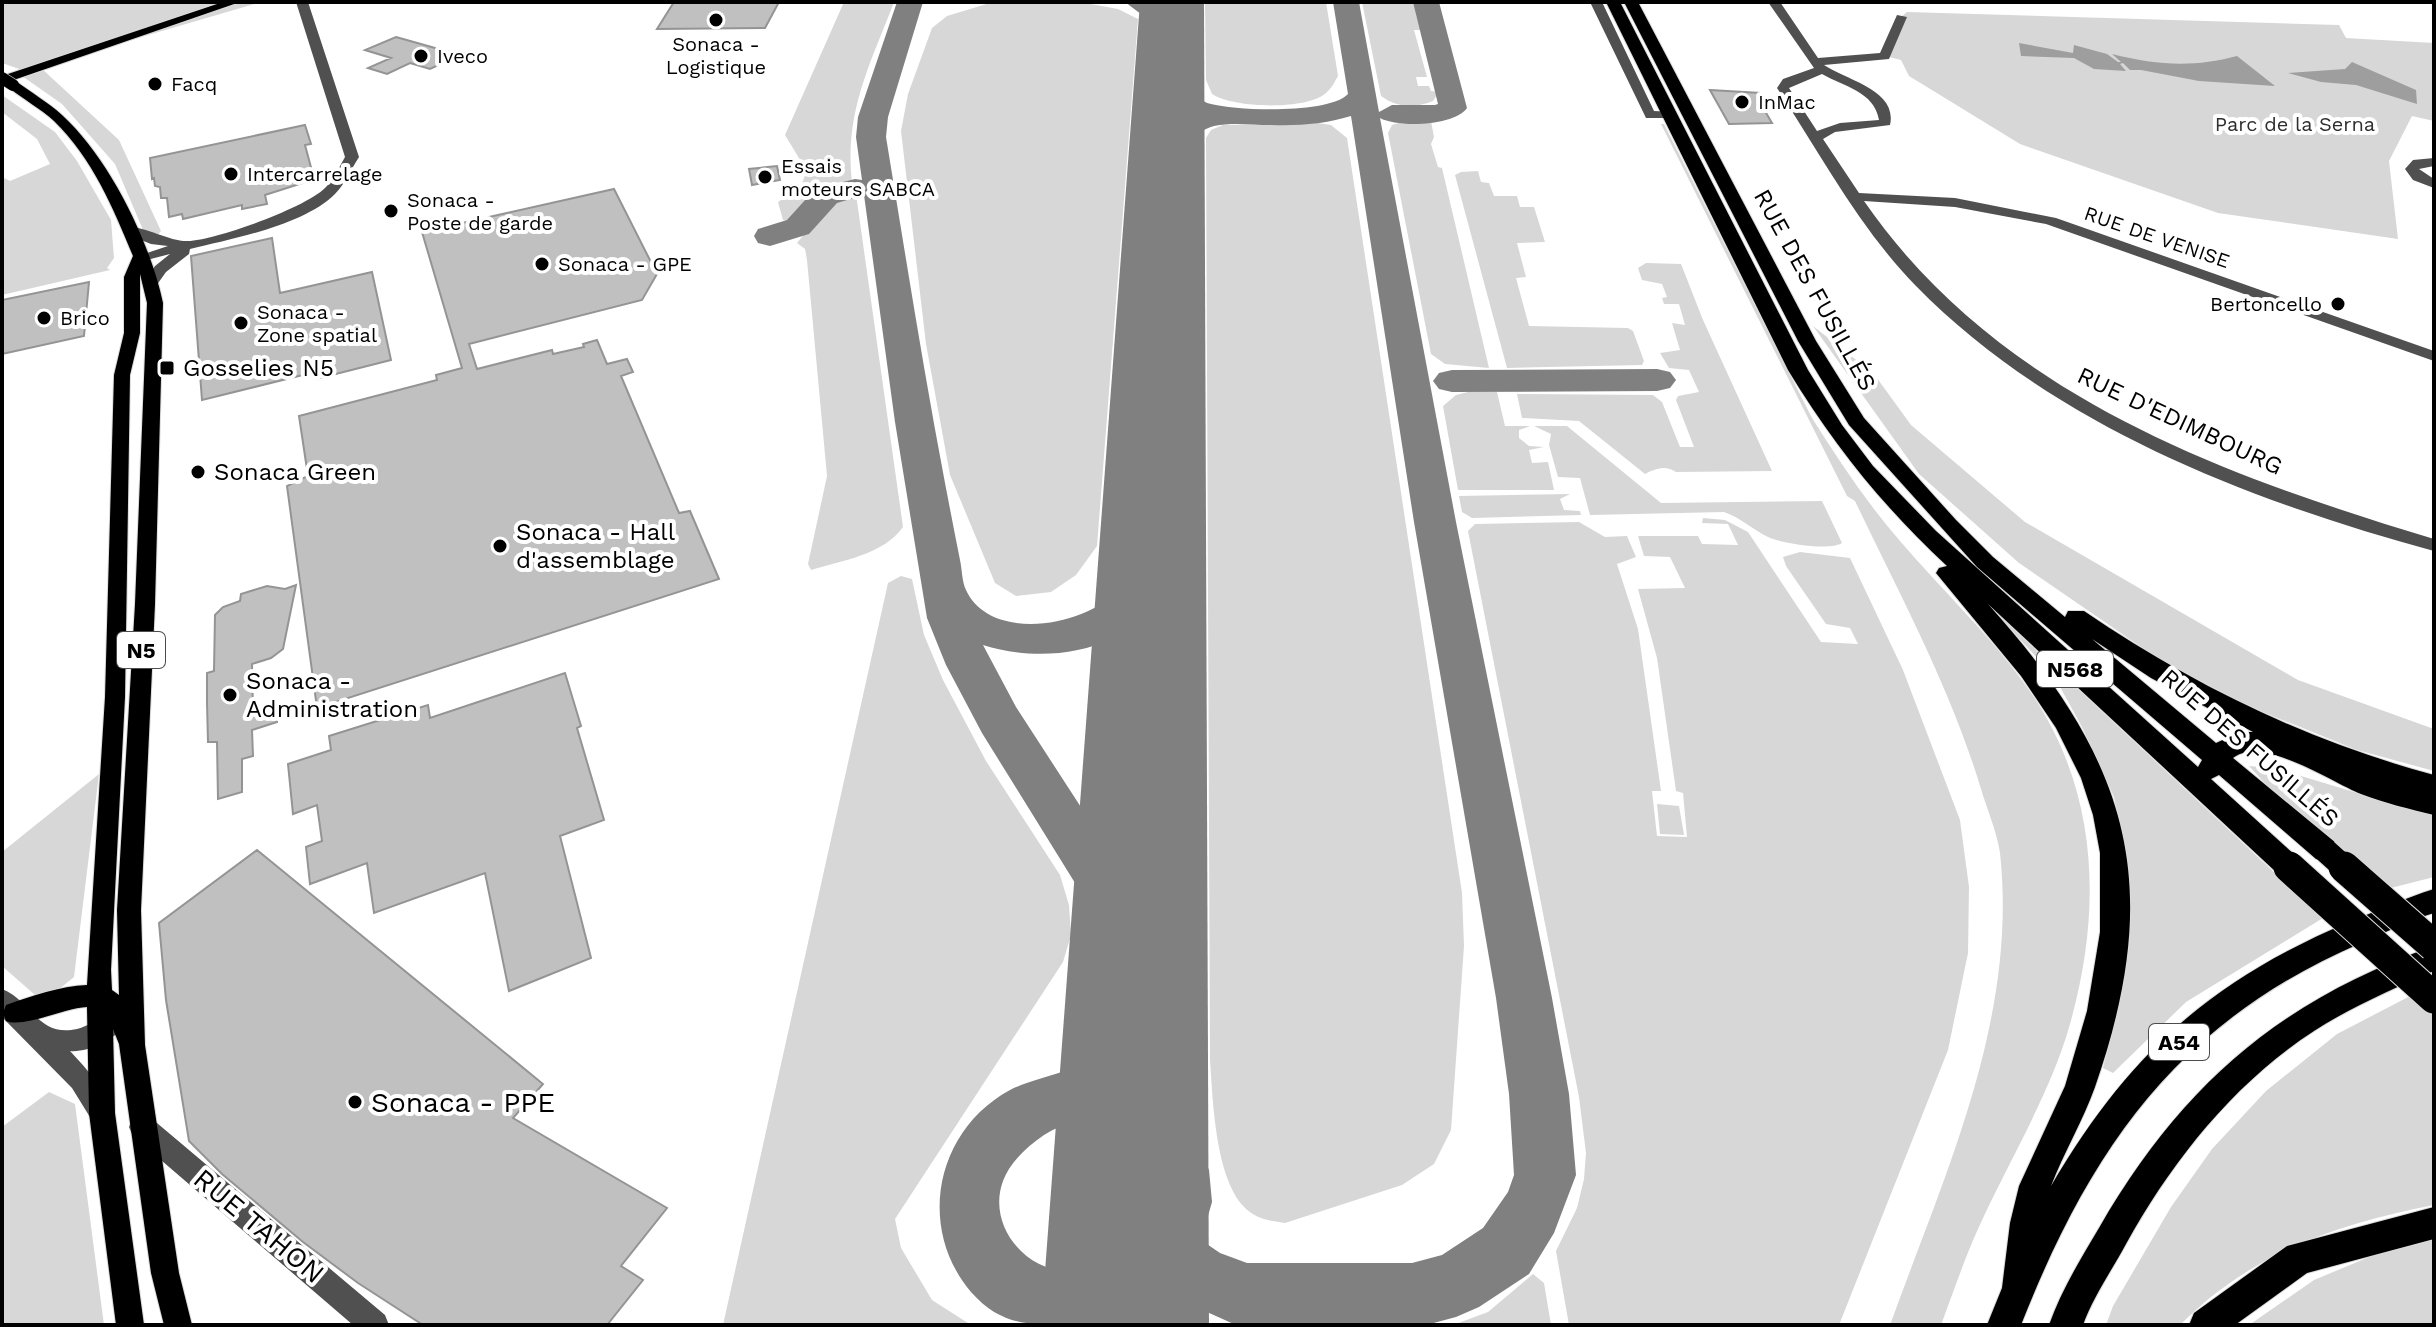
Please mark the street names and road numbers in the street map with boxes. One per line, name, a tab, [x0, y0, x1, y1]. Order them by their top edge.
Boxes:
street label: RUE DES FUSILLÉS	[1748, 184, 1882, 396]
street label: RUE DE VENISE	[2081, 201, 2233, 273]
street label: RUE D'EDIMBOURG	[2073, 361, 2287, 481]
road number: N5	[117, 632, 165, 668]
road number: N568	[2037, 651, 2113, 687]
street label: RUE DES FUSILLÉS	[2155, 663, 2345, 833]
road number: A54	[2149, 1024, 2209, 1060]
street label: RUE TAHON	[187, 1162, 331, 1290]

